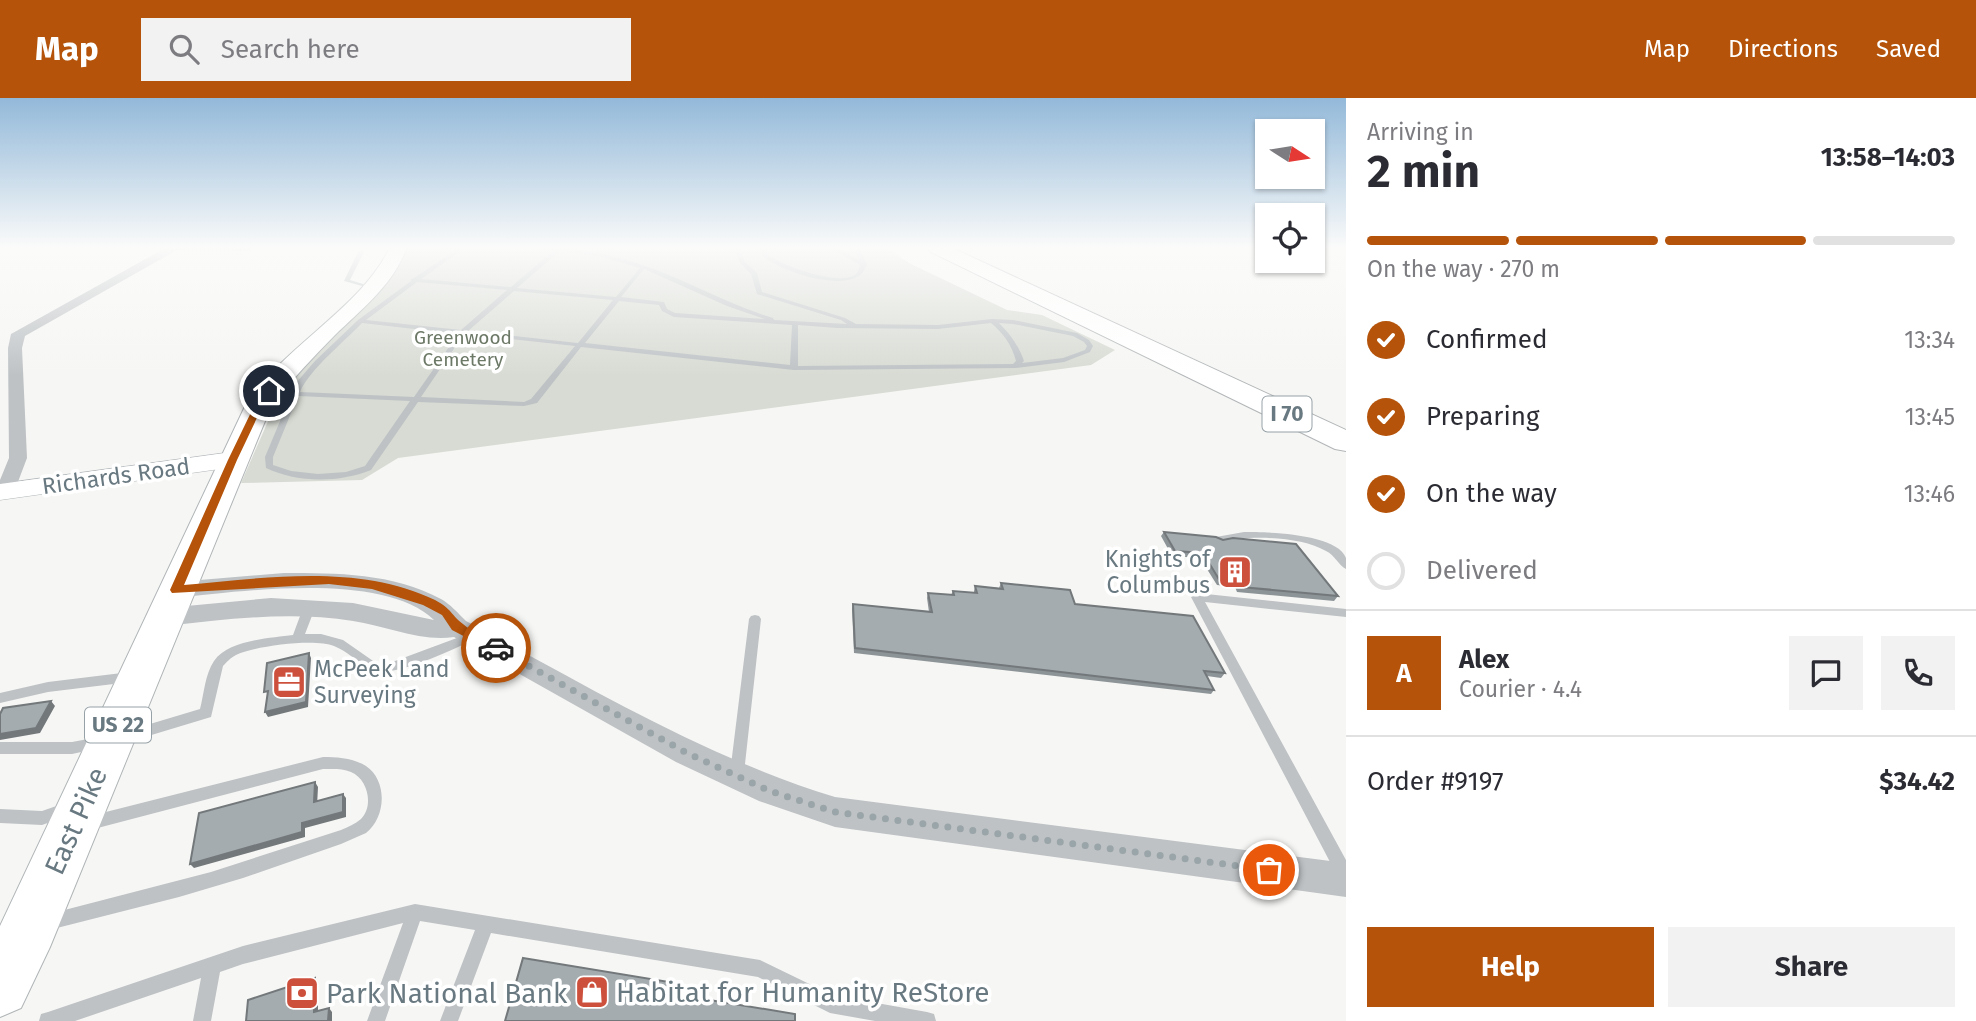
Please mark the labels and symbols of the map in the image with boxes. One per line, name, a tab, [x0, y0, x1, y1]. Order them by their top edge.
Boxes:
north arrow	[1255, 119, 1325, 189]
park label: Greenwood Cemetery	[414, 326, 512, 371]
pin	[239, 361, 299, 421]
road number: I 70	[1262, 396, 1312, 432]
street label: Richards Road	[40, 452, 192, 500]
place label: Knights of Columbus	[1105, 545, 1212, 599]
building icon: Knights of Columbus	[1216, 553, 1254, 591]
courier	[461, 613, 531, 683]
place label: McPeek Land Surveying	[314, 655, 449, 709]
office icon: McPeek Land Surveying	[270, 663, 308, 701]
road number: US 22	[85, 708, 151, 742]
street label: East Pike	[38, 762, 114, 880]
pin	[1239, 840, 1299, 900]
shop icon: Habitat for Humanity ReStore	[573, 973, 611, 1011]
bank icon: Park National Bank	[283, 974, 321, 1012]
place label: Habitat for Humanity ReStore	[616, 976, 990, 1009]
place label: Park National Bank	[326, 977, 568, 1010]

